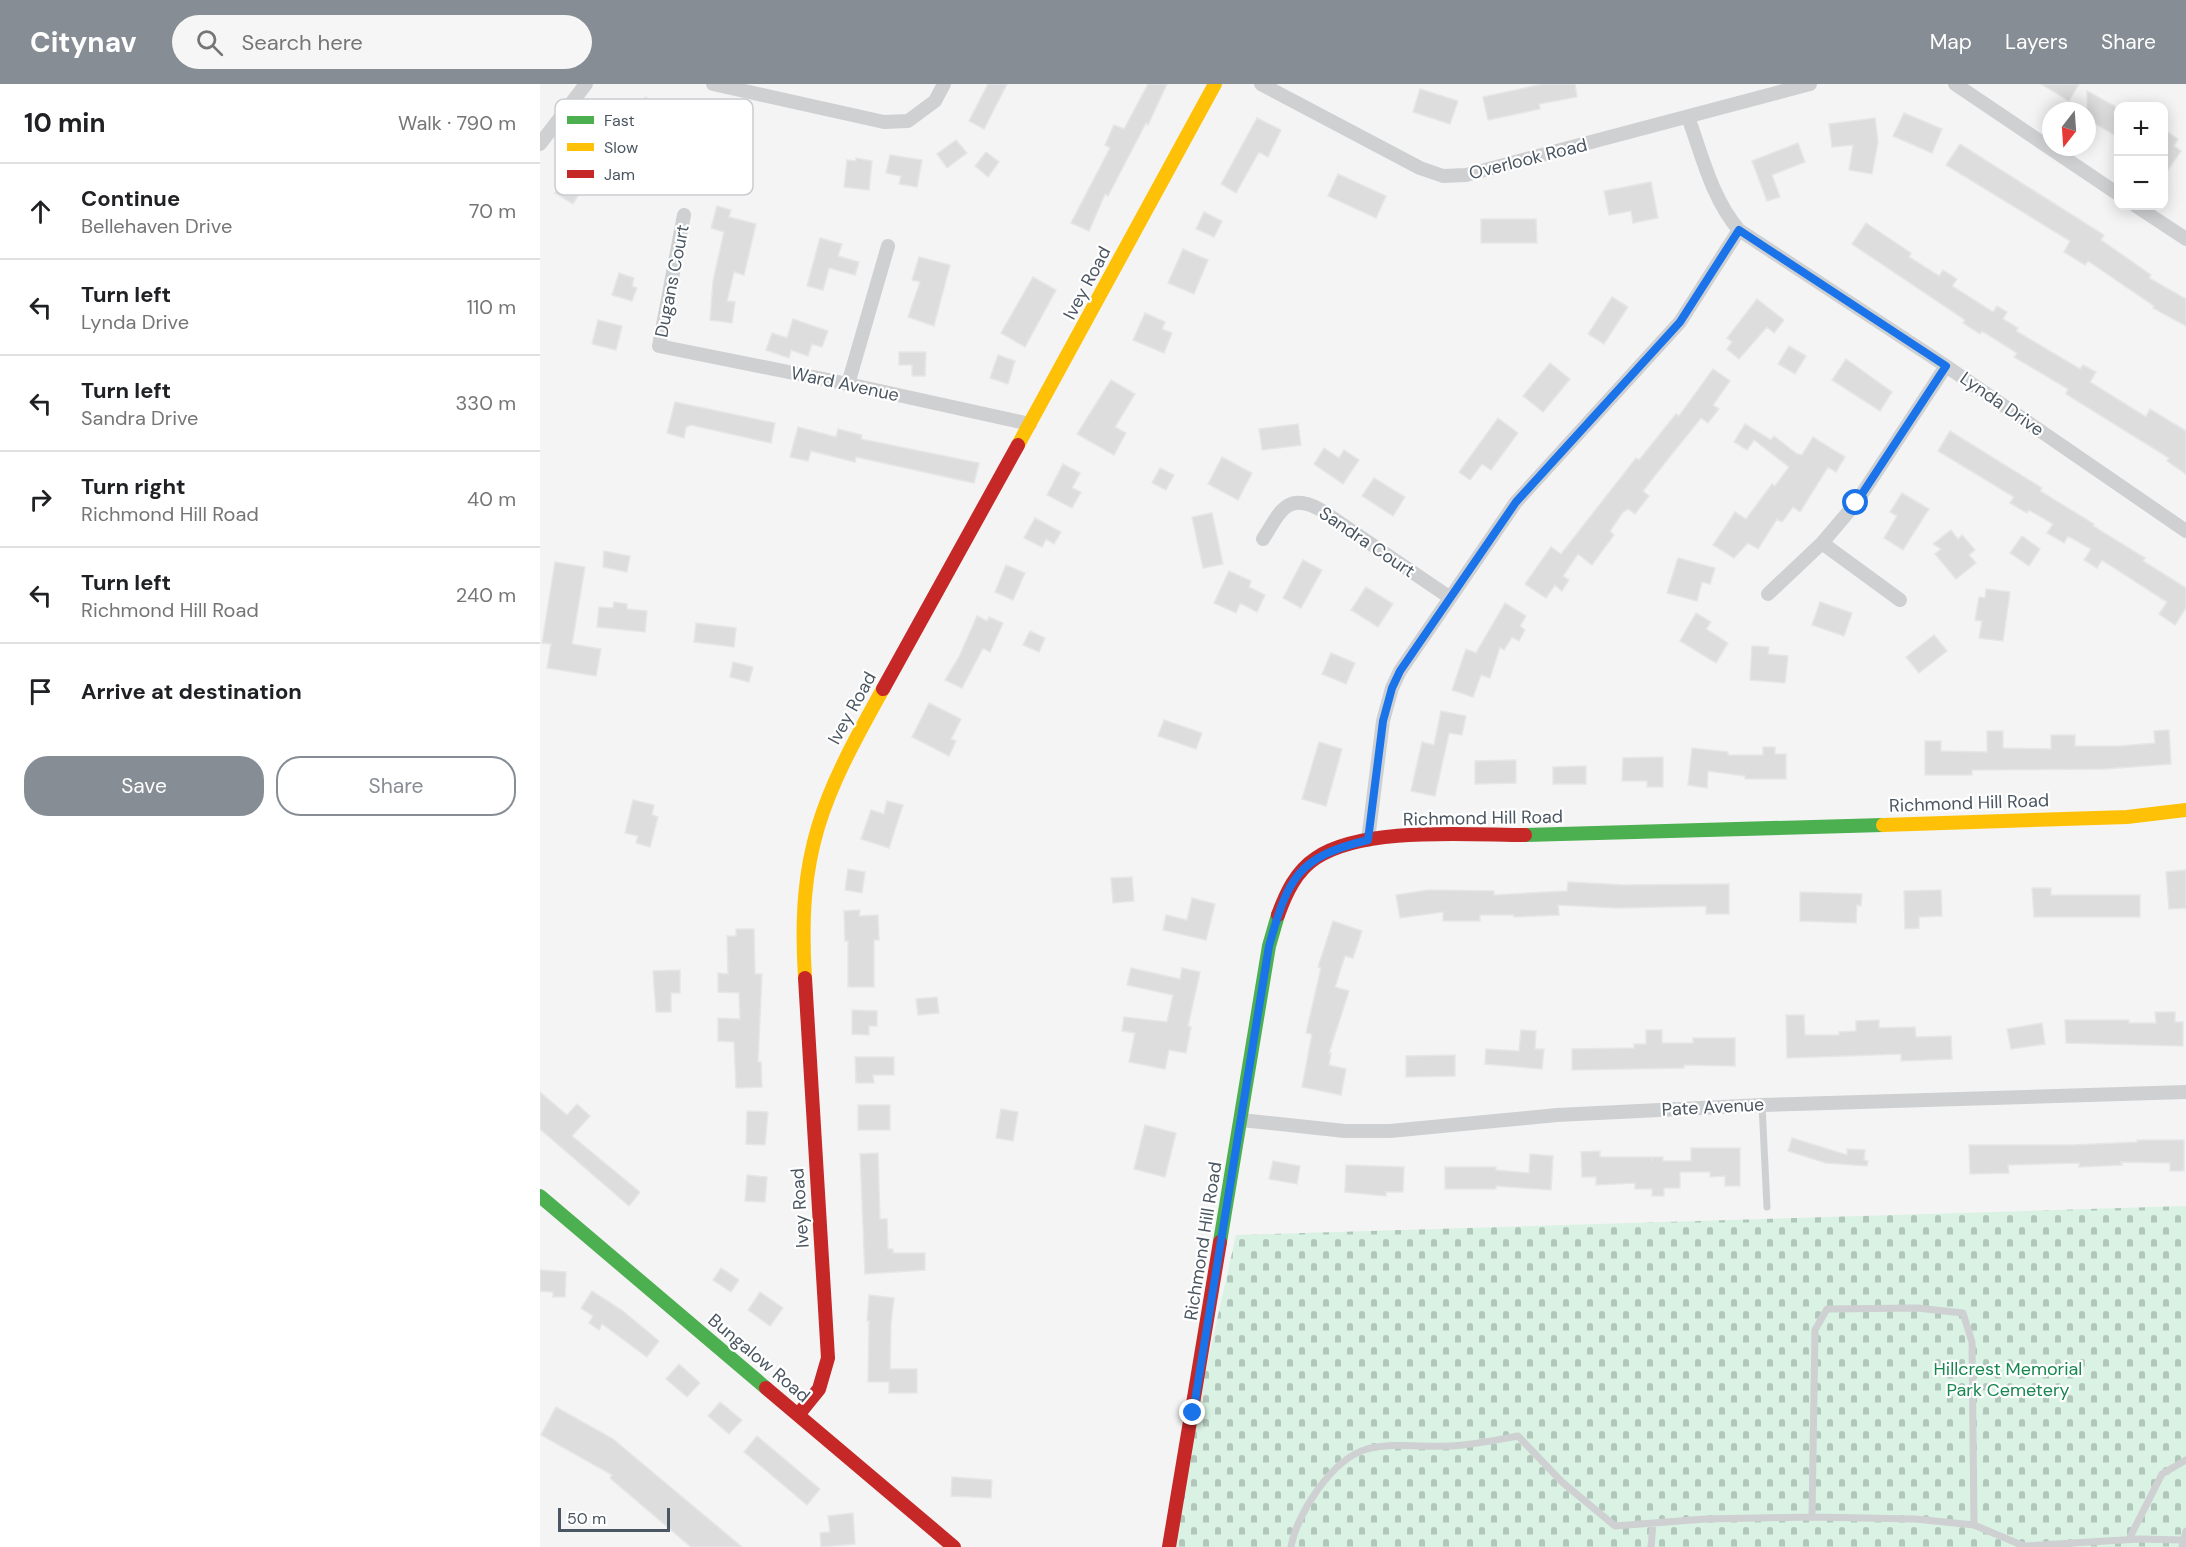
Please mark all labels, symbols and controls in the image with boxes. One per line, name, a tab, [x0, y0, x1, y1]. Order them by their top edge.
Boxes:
search box	[172, 15, 592, 69]
text: Citynav	[30, 24, 136, 61]
icon: search	[193, 26, 226, 59]
text: Search here	[241, 28, 363, 57]
text: Map	[1930, 28, 1972, 56]
text: Layers	[2005, 28, 2068, 56]
text: Share	[2101, 28, 2156, 56]
legend	[555, 99, 753, 195]
north arrow	[2042, 102, 2096, 156]
map controls	[2114, 102, 2168, 210]
button: +	[2114, 102, 2168, 156]
text: 10 min	[24, 106, 106, 140]
text: Walk · 790 m	[398, 110, 516, 136]
text: Fast	[604, 110, 635, 131]
street label: Overlook Road	[1466, 133, 1590, 185]
text: Slow	[604, 137, 638, 158]
button: −	[2114, 156, 2168, 210]
text: Jam	[604, 164, 635, 185]
text: Continue	[81, 184, 180, 213]
icon: ahead	[24, 195, 57, 228]
text: 70 m	[469, 198, 516, 224]
text: Bellehaven Drive	[81, 213, 232, 239]
street label: Dugans Court	[649, 223, 695, 339]
street label: Ivey Road	[1058, 242, 1116, 324]
text: Turn left	[81, 280, 171, 309]
icon: left	[24, 291, 57, 324]
text: 110 m	[467, 294, 516, 320]
text: Lynda Drive	[81, 309, 189, 335]
street label: Ward Avenue	[789, 361, 901, 407]
street label: Lynda Drive	[1955, 366, 2049, 442]
text: Turn left	[81, 376, 171, 405]
icon: left	[24, 387, 57, 420]
text: 330 m	[456, 390, 516, 416]
text: Sandra Drive	[81, 405, 198, 431]
text: Turn right	[81, 472, 186, 501]
icon: right	[24, 483, 57, 516]
text: 40 m	[467, 486, 516, 512]
route start	[1842, 489, 1868, 515]
text: Richmond Hill Road	[81, 501, 259, 527]
street label: Sandra Court	[1314, 501, 1420, 583]
text: Turn left	[81, 568, 171, 597]
icon: left	[24, 579, 57, 612]
text: 240 m	[456, 582, 516, 608]
text: Richmond Hill Road	[81, 597, 259, 623]
street label: Ivey Road	[822, 667, 882, 749]
icon: arrive	[24, 675, 57, 708]
text: Arrive at destination	[81, 677, 302, 706]
button: Save	[24, 756, 264, 816]
button: Share	[276, 756, 516, 816]
street label: Richmond Hill Road	[1889, 788, 2049, 818]
street label: Richmond Hill Road	[1403, 805, 1563, 831]
street label: Pate Avenue	[1661, 1092, 1765, 1122]
street label: Richmond Hill Road	[1179, 1160, 1227, 1322]
street label: Ivey Road	[785, 1167, 815, 1249]
street label: Bungalow Road	[703, 1308, 815, 1408]
park label: Hillcrest Memorial Park Cemetery	[1934, 1357, 2082, 1402]
route end	[1179, 1399, 1205, 1425]
scale bar	[558, 1505, 670, 1532]
text: 50 m	[567, 1508, 606, 1529]

